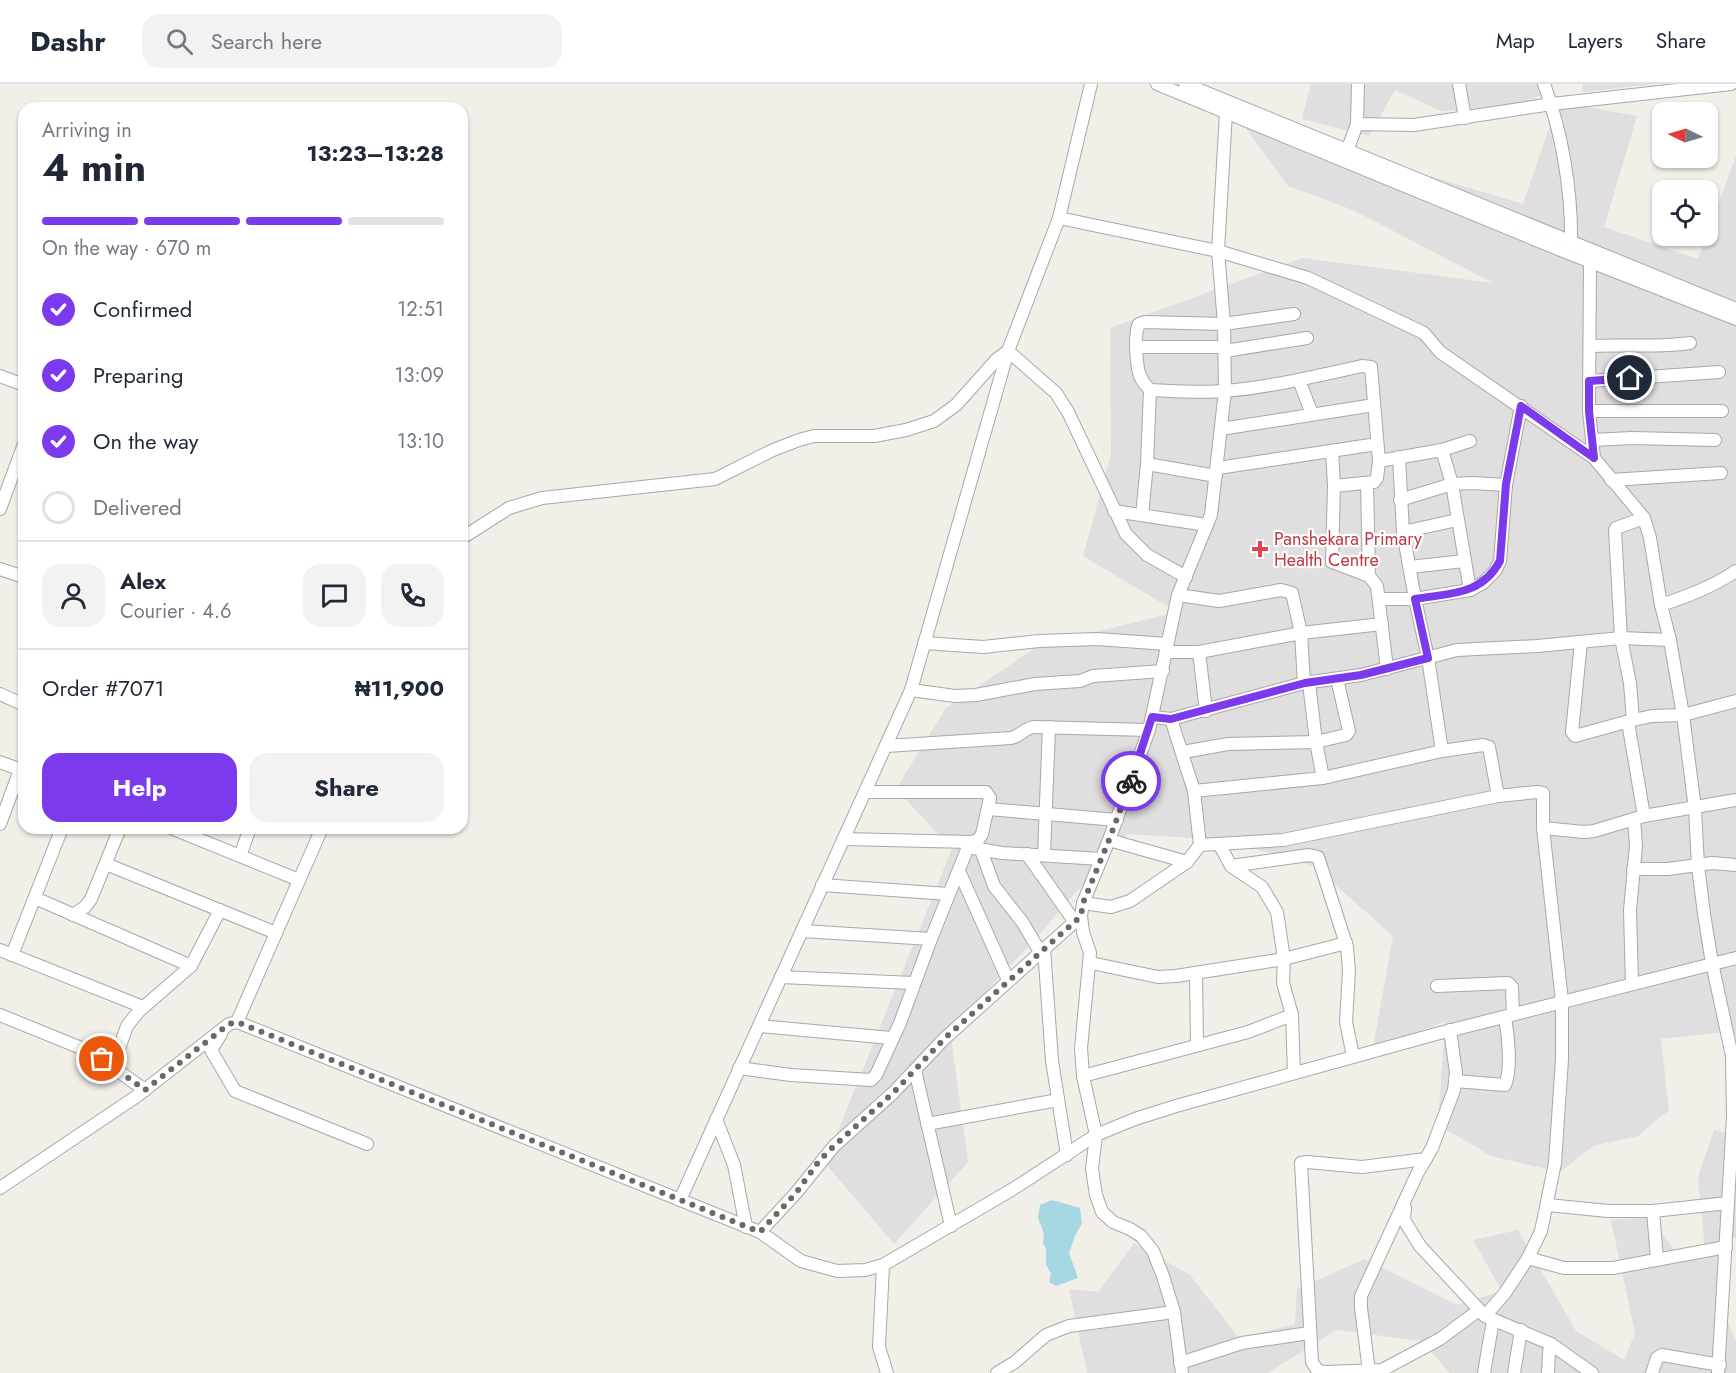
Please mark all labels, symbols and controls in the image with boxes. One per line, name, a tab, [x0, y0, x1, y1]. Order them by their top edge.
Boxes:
search box	[142, 14, 562, 68]
text: Dashr	[30, 21, 106, 62]
icon: search	[163, 25, 196, 58]
text: Search here	[211, 25, 322, 57]
text: Map	[1496, 26, 1535, 56]
text: Layers	[1568, 26, 1623, 56]
text: Share	[1656, 26, 1706, 56]
north arrow	[1652, 102, 1718, 168]
map controls	[1652, 102, 1718, 246]
text: Arriving in	[42, 116, 132, 145]
text: 13:23–13:28	[307, 137, 444, 169]
text: 4 min	[42, 139, 146, 196]
button: locate	[1652, 180, 1718, 246]
text: On the way · 670 m	[42, 234, 211, 263]
icon: check	[42, 293, 75, 326]
text: Confirmed	[93, 293, 192, 325]
text: 12:51	[397, 295, 444, 324]
pin	[1604, 352, 1655, 403]
icon: check	[42, 359, 75, 392]
text: Preparing	[93, 359, 184, 391]
text: 13:09	[395, 361, 444, 390]
icon: home	[1613, 361, 1646, 394]
icon: check	[42, 425, 75, 458]
text: On the way	[93, 425, 198, 457]
text: 13:10	[397, 427, 444, 456]
text: Delivered	[93, 491, 182, 523]
place label: Panshekara Primary Health Centre	[1274, 526, 1422, 573]
marker: Panshekara Primary Health Centre	[1251, 540, 1269, 558]
button: person	[42, 564, 105, 627]
button: chat	[303, 564, 366, 627]
button: phone	[381, 564, 444, 627]
text: Alex	[120, 565, 166, 597]
text: Courier · 4.6	[120, 597, 232, 626]
text: Order #7071	[42, 672, 164, 704]
text: ₦11,900	[355, 672, 444, 704]
courier	[1101, 751, 1161, 811]
button: Help	[42, 753, 237, 822]
button: Share	[249, 753, 444, 822]
icon: bike	[1115, 765, 1148, 798]
pin	[76, 1033, 127, 1084]
icon: bag	[85, 1042, 118, 1075]

